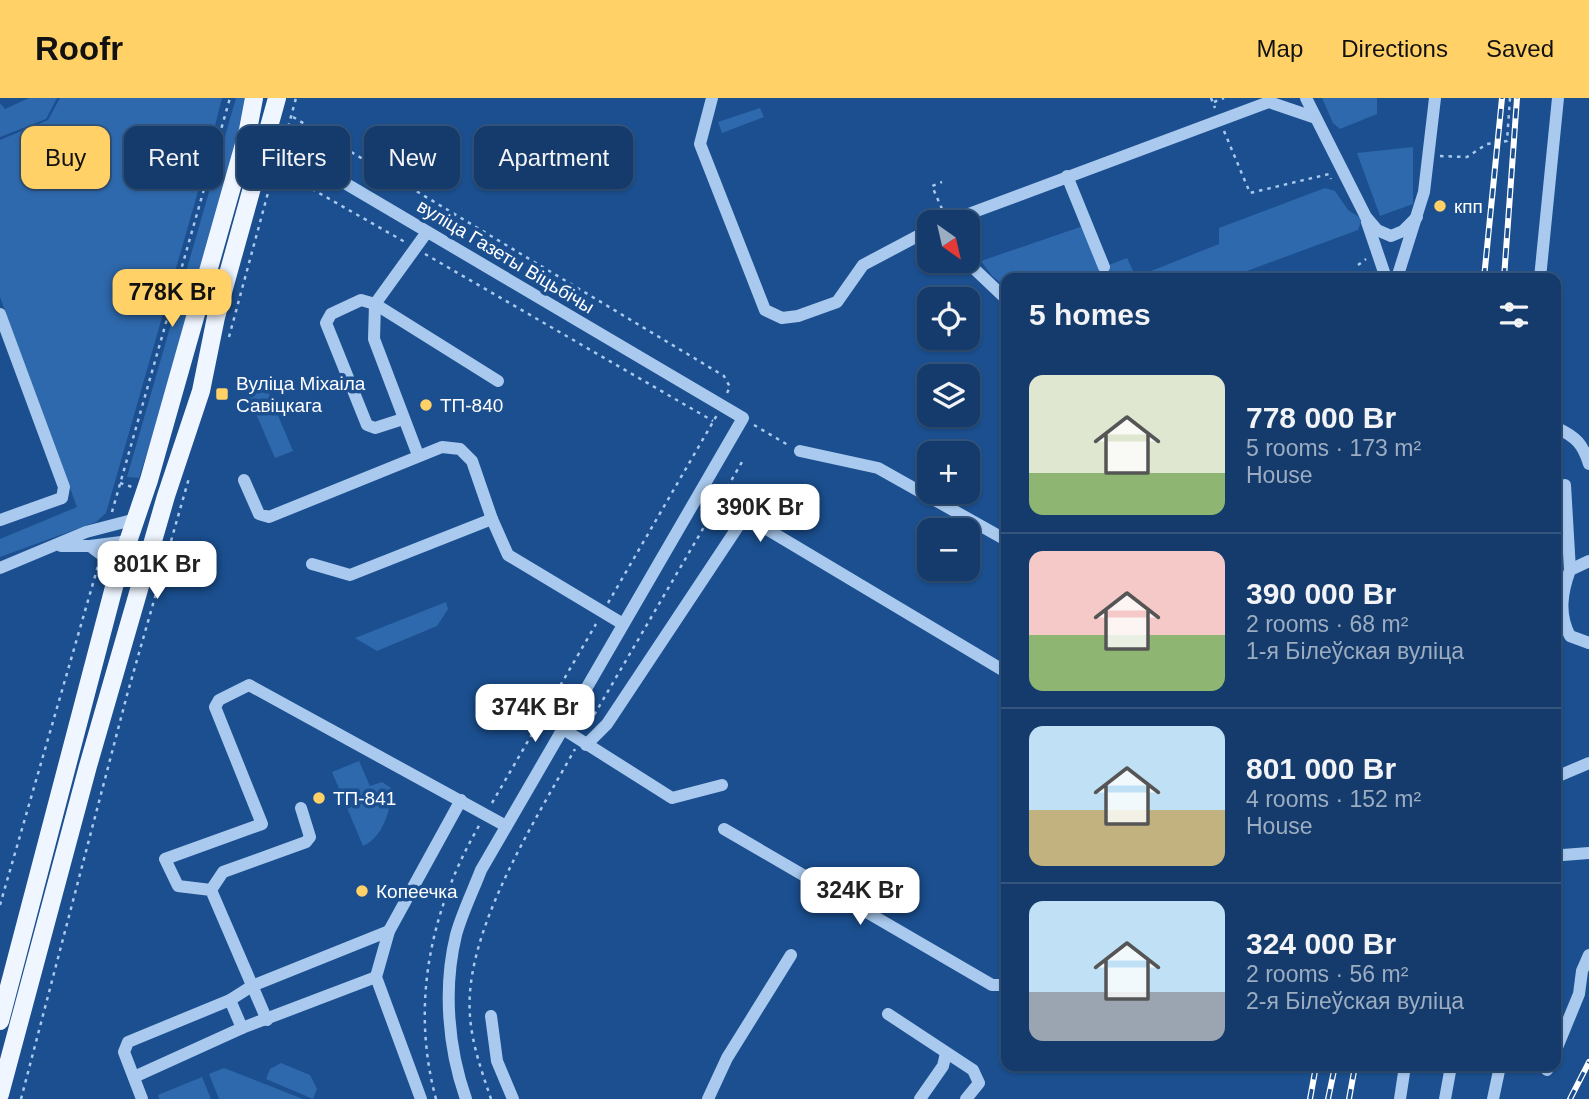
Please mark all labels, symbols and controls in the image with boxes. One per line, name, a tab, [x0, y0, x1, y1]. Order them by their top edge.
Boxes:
text: Roofr	[35, 30, 123, 67]
text: Map	[1257, 35, 1303, 62]
text: Directions	[1341, 35, 1448, 62]
text: Saved	[1486, 35, 1554, 62]
chip: Buy	[21, 126, 110, 189]
chip: Rent	[124, 126, 223, 189]
chip: Filters	[237, 126, 350, 189]
chip: New	[364, 126, 460, 189]
chip: Apartment	[474, 126, 633, 189]
street label: вуліца Газеты Віцьбічы	[413, 195, 598, 318]
place label: кпп	[1454, 196, 1483, 217]
marker: кпп	[1432, 198, 1448, 214]
north arrow	[917, 210, 980, 273]
map controls	[917, 210, 980, 581]
pin: 778K Br	[107, 270, 237, 329]
text: 778K Br	[129, 279, 215, 305]
button: locate	[917, 287, 980, 350]
icon: filters	[1495, 296, 1533, 334]
text: 5 homes	[1029, 298, 1151, 331]
button: layers	[917, 364, 980, 427]
place label: Вуліца Міхаіла Савіцкага	[236, 373, 366, 416]
marker: Вуліца Міхаіла Савіцкага	[214, 386, 230, 402]
place label: ТП-840	[440, 395, 503, 416]
marker: ТП-840	[418, 397, 434, 413]
text: 778 000 Br	[1246, 401, 1396, 434]
icon: home	[1085, 403, 1169, 487]
text: 5 rooms · 173 m²	[1246, 435, 1421, 461]
button: +	[917, 441, 980, 504]
text: House	[1246, 462, 1312, 488]
pin: 390K Br	[695, 484, 825, 544]
text: 390K Br	[717, 494, 803, 520]
button: −	[917, 518, 980, 581]
pin: 801K Br	[92, 542, 222, 601]
text: 801K Br	[114, 551, 200, 577]
text: 390 000 Br	[1246, 577, 1396, 610]
icon: home	[1085, 579, 1169, 663]
text: 2 rooms · 68 m²	[1246, 611, 1408, 637]
text: 1-я Білеўская вуліца	[1246, 638, 1464, 664]
pin: 374K Br	[470, 684, 600, 744]
text: 374K Br	[492, 694, 578, 720]
text: 801 000 Br	[1246, 752, 1396, 785]
icon: home	[1085, 754, 1169, 838]
text: 4 rooms · 152 m²	[1246, 786, 1421, 812]
place label: ТП-841	[333, 788, 396, 809]
marker: ТП-841	[311, 790, 327, 806]
text: House	[1246, 813, 1312, 839]
pin: 324K Br	[795, 868, 925, 927]
text: 324K Br	[817, 877, 903, 903]
place label: Копеечка	[376, 881, 458, 902]
marker: Копеечка	[354, 883, 370, 899]
text: 324 000 Br	[1246, 927, 1396, 960]
icon: home	[1085, 929, 1169, 1013]
text: 2 rooms · 56 m²	[1246, 961, 1408, 987]
text: 2-я Білеўская вуліца	[1246, 988, 1464, 1014]

